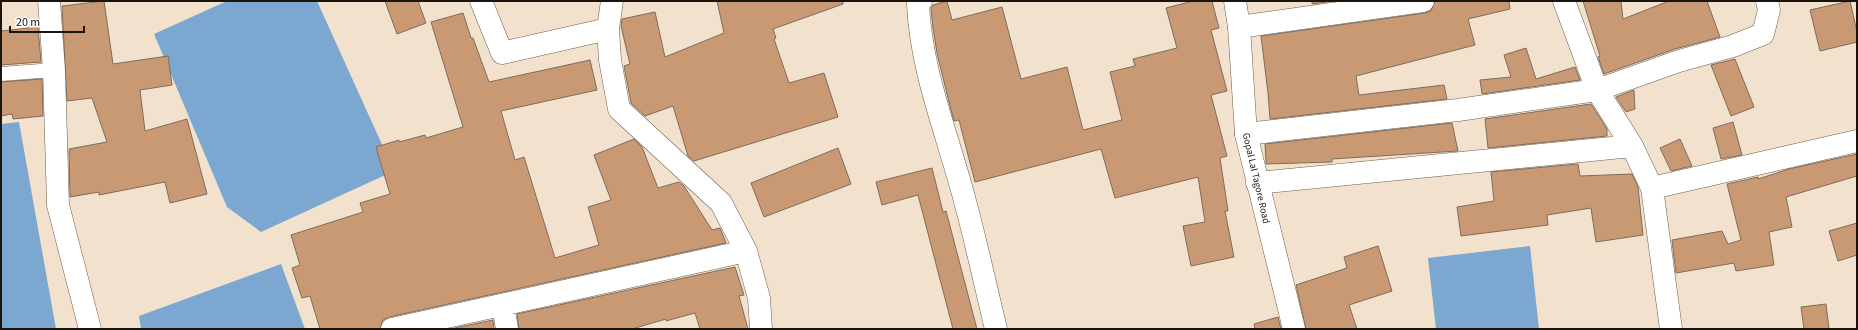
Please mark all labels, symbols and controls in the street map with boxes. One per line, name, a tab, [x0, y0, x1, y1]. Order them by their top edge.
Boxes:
scale bar	[10, 8, 84, 34]
text: 20 m	[16, 14, 40, 31]
street label: Gopal Lal Tagore Road	[1239, 131, 1273, 225]

